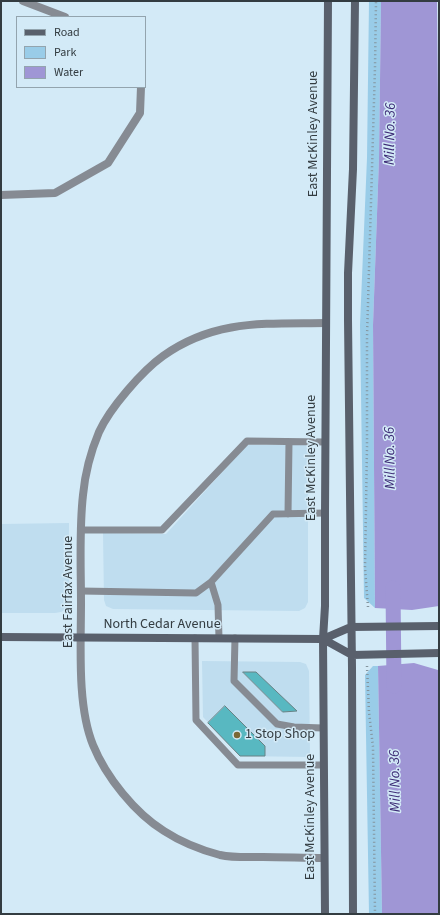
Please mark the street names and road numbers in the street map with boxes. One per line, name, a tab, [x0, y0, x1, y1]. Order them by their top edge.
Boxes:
street label: East McKinley Avenue	[306, 71, 322, 197]
street label: East McKinley Avenue	[304, 395, 320, 521]
street label: East Fairfax Avenue	[61, 536, 77, 648]
street label: North Cedar Avenue	[103, 617, 221, 633]
street label: East McKinley Avenue	[303, 754, 319, 880]

